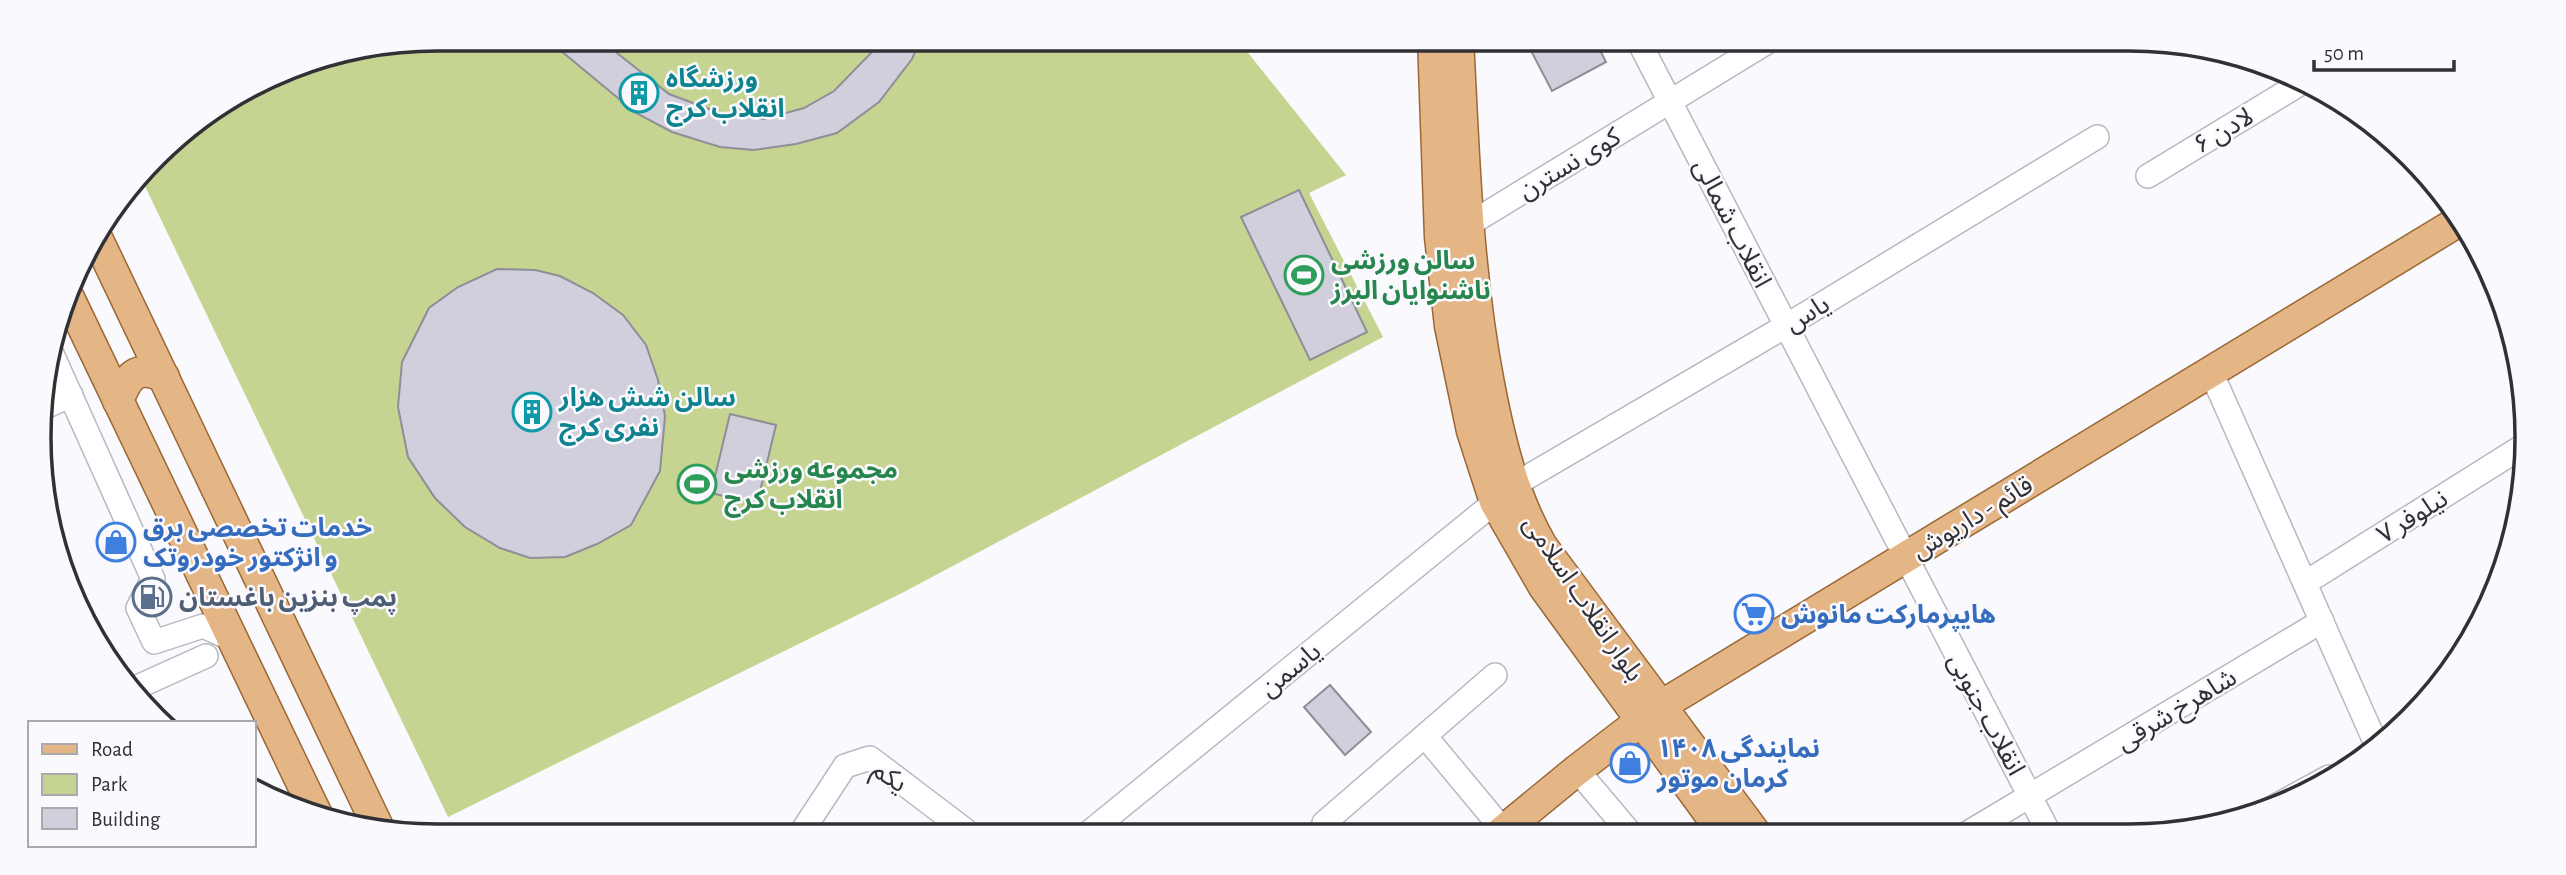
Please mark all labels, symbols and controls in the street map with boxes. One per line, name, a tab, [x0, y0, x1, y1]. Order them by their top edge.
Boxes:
scale bar	[2314, 28, 2454, 72]
text: 50 m	[2324, 43, 2364, 64]
place label: ورزشگاه انقلاب کرج	[666, 64, 785, 127]
building icon: ورزشگاه انقلاب کرج	[618, 72, 660, 114]
street label: لادن ۶	[2189, 103, 2258, 159]
street label: کوی نسترن	[1514, 123, 1626, 205]
street label: انقلاب شمالی	[1688, 155, 1776, 292]
place label: سالن ورزشی ناشنوایان البرز	[1330, 248, 1491, 305]
sports icon: سالن ورزشی ناشنوایان البرز	[1283, 254, 1325, 296]
street label: یاس	[1781, 291, 1835, 338]
place label: سالن شش هزار نفری کرج	[558, 385, 736, 446]
building icon: سالن شش هزار نفری کرج	[511, 391, 553, 433]
place label: مجموعه ورزشی انقلاب کرج	[724, 457, 898, 518]
sports icon: مجموعه ورزشی انقلاب کرج	[676, 463, 718, 505]
street label: قائم - داریوش	[1907, 472, 2041, 569]
street label: نیلوفر ۷	[2373, 485, 2453, 549]
street label: بلوار انقلاب اسلامی	[1517, 511, 1648, 687]
place label: خدمات تخصصی برق و انژکتور خودروتک	[143, 515, 372, 572]
shop icon: خدمات تخصصی برق و انژکتور خودروتک	[95, 521, 137, 563]
fuel station icon: پمپ بنزین باغستان	[131, 576, 173, 618]
place label: پمپ بنزین باغستان	[179, 585, 397, 615]
supermarket icon: هایپرمارکت مانوش	[1733, 593, 1775, 635]
place label: هایپرمارکت مانوش	[1781, 602, 1996, 632]
street label: یاسمن	[1255, 638, 1327, 703]
street label: انقلاب جنوبی	[1942, 649, 2029, 780]
street label: شاهرخ شرقی	[2112, 664, 2244, 760]
legend	[28, 721, 256, 847]
place label: نمایندگی ۱۴۰۸ کرمان موتور	[1656, 734, 1820, 793]
text: Road	[91, 739, 133, 760]
shop icon: نمایندگی ۱۴۰۸ کرمان موتور	[1609, 742, 1651, 784]
street label: یکم	[864, 756, 911, 802]
text: Park	[91, 774, 128, 795]
text: Building	[91, 809, 161, 830]

